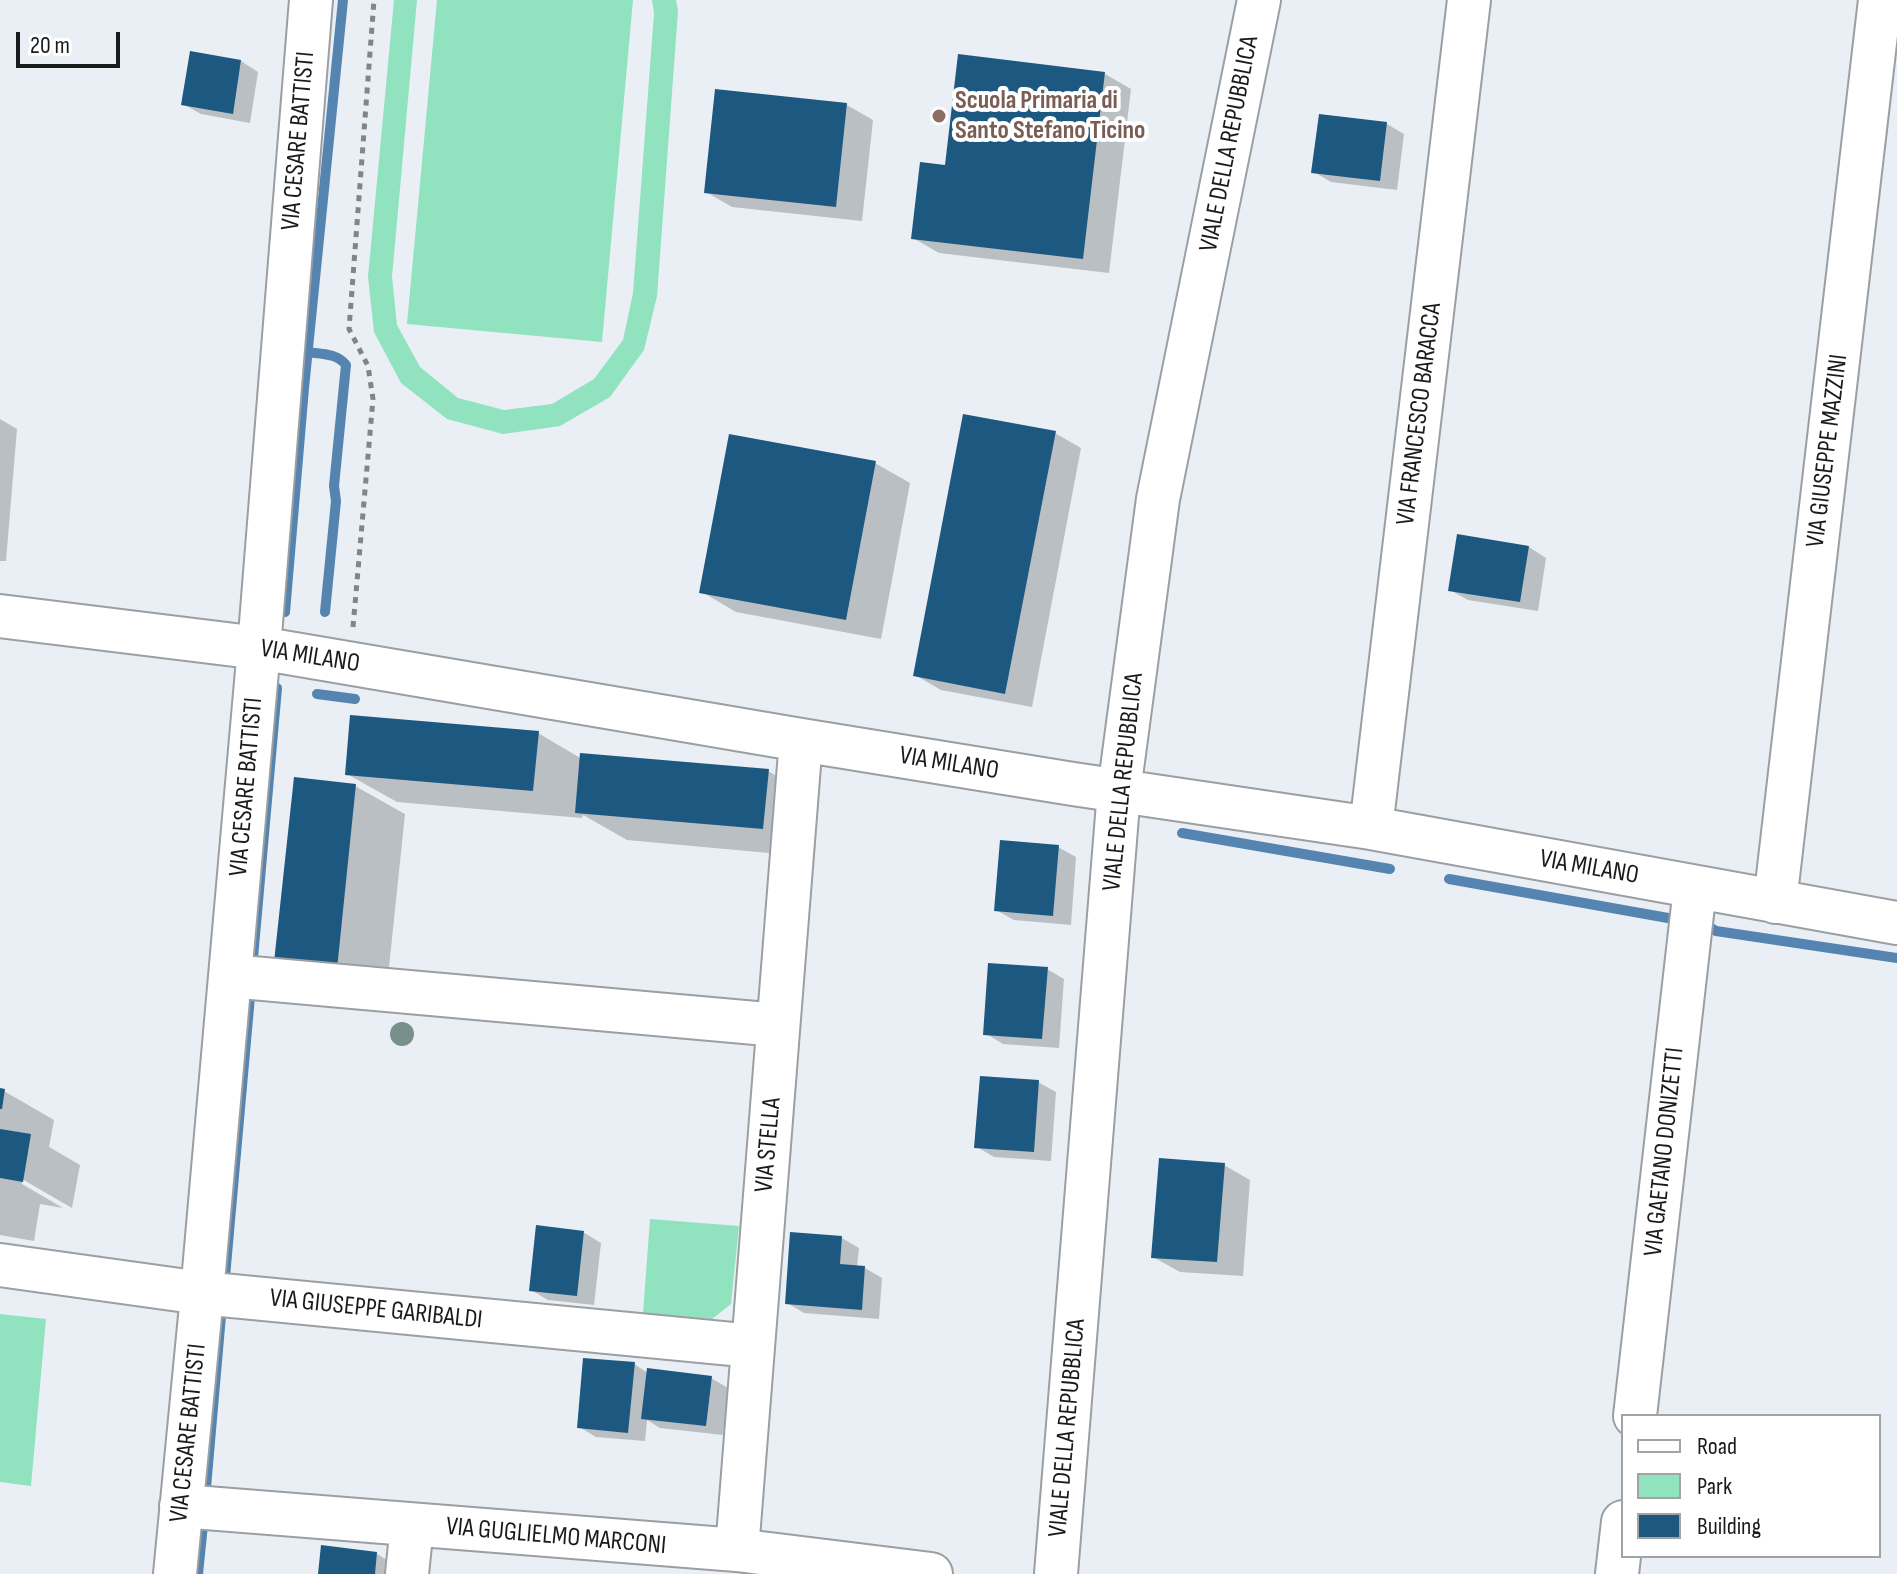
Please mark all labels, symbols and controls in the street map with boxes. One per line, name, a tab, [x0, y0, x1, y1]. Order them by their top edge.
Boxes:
scale bar	[20, 16, 124, 66]
text: 20 m	[30, 31, 70, 60]
street label: VIALE DELLA REPUBBLICA	[1194, 33, 1266, 255]
street label: VIA CESARE BATTISTI	[276, 50, 322, 232]
place label: Scuola Primaria di Santo Stefano Ticino	[955, 85, 1145, 146]
marker: Scuola Primaria di Santo Stefano Ticino	[930, 107, 948, 125]
street label: VIA FRANCESCO BARACCA	[1391, 301, 1449, 527]
street label: VIA GIUSEPPE MAZZINI	[1801, 353, 1855, 549]
street label: VIA MILANO	[258, 634, 362, 680]
street label: VIALE DELLA REPUBBLICA	[1097, 671, 1151, 893]
street label: VIA CESARE BATTISTI	[224, 696, 270, 878]
street label: VIA MILANO	[897, 741, 1001, 787]
street label: VIA MILANO	[1537, 844, 1641, 892]
street label: VIA GAETANO DONIZETTI	[1639, 1046, 1691, 1258]
street label: VIA STELLA	[749, 1096, 789, 1194]
street label: VIA GIUSEPPE GARIBALDI	[268, 1283, 484, 1337]
street label: VIALE DELLA REPUBBLICA	[1043, 1317, 1093, 1539]
street label: VIA CESARE BATTISTI	[164, 1342, 214, 1524]
legend	[1621, 1414, 1881, 1558]
text: Road	[1697, 1432, 1737, 1461]
text: Park	[1697, 1472, 1732, 1501]
street label: VIA GUGLIELMO MARCONI	[445, 1512, 667, 1562]
text: Building	[1697, 1512, 1761, 1541]

